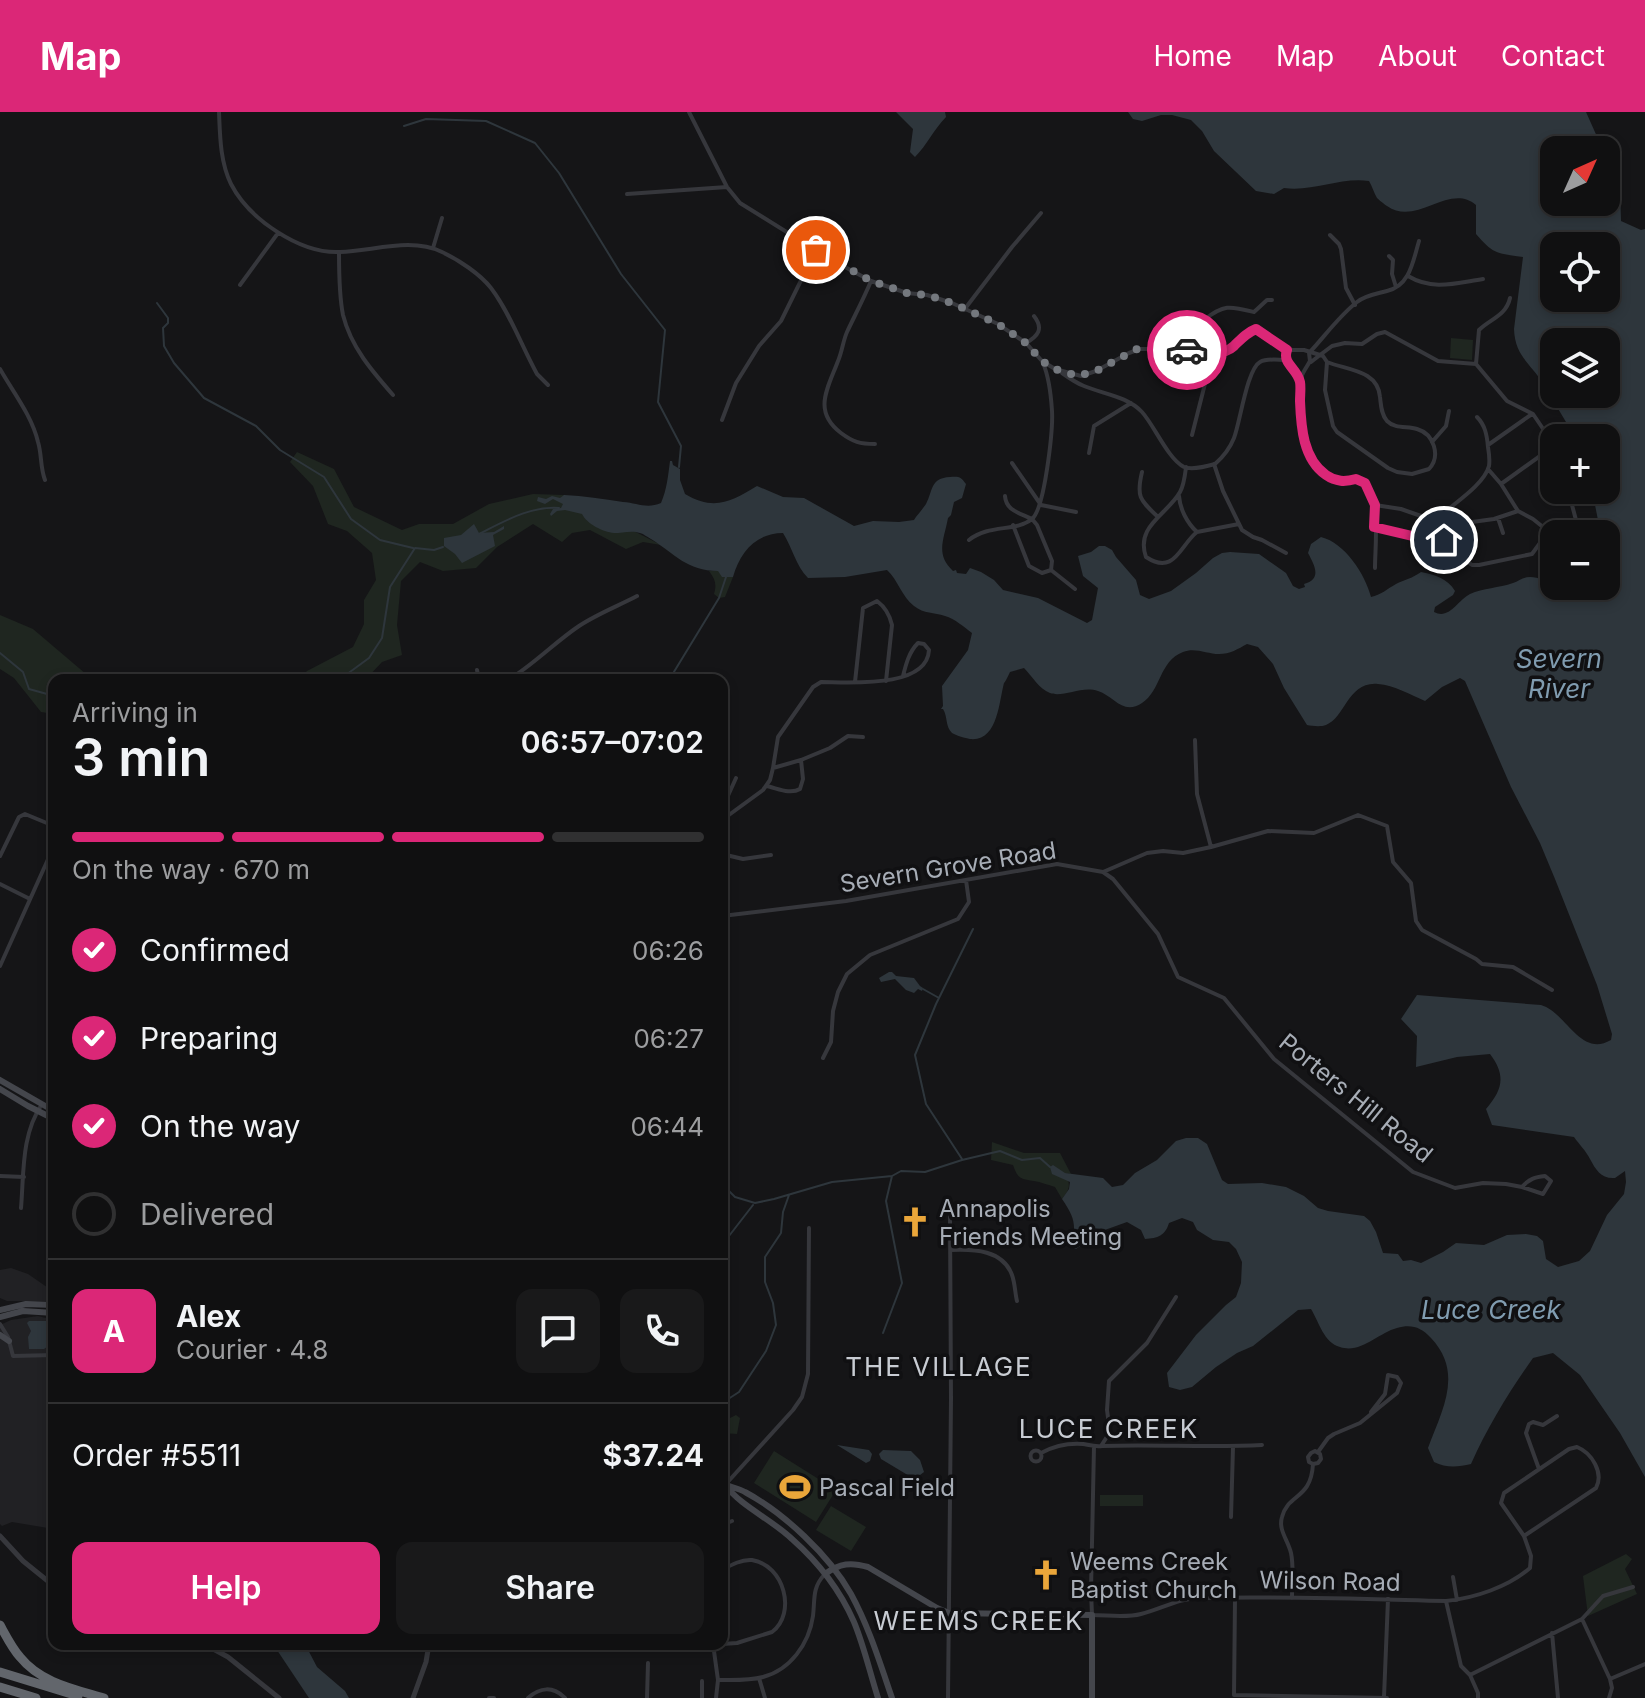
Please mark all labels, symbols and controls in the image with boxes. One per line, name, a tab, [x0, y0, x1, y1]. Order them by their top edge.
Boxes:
text: Map	[40, 33, 121, 79]
text: Home	[1153, 39, 1232, 73]
text: Map	[1276, 39, 1334, 73]
text: About	[1378, 39, 1457, 73]
text: Contact	[1501, 39, 1605, 73]
north arrow	[1540, 136, 1620, 216]
map controls	[1540, 136, 1620, 600]
pin	[782, 216, 850, 284]
icon: bag	[794, 228, 838, 272]
button: locate	[1540, 232, 1620, 312]
courier	[1147, 310, 1227, 390]
icon: car	[1165, 328, 1209, 372]
button: layers	[1540, 328, 1620, 408]
button: +	[1540, 424, 1620, 504]
pin	[1410, 506, 1478, 574]
icon: home	[1422, 518, 1466, 562]
button: −	[1540, 520, 1620, 600]
water label: Severn River	[1516, 643, 1602, 704]
text: Arriving in	[72, 697, 198, 728]
text: 06:57–07:02	[521, 724, 704, 760]
text: 3 min	[72, 726, 210, 789]
street label: Severn Grove Road	[838, 836, 1058, 898]
text: On the way · 670 m	[72, 854, 310, 885]
icon: check	[72, 928, 116, 972]
text: Confirmed	[140, 932, 290, 968]
text: 06:26	[632, 935, 704, 966]
icon: check	[72, 1016, 116, 1060]
text: Preparing	[140, 1020, 278, 1056]
text: 06:27	[633, 1023, 704, 1054]
street label: Porters Hill Road	[1273, 1027, 1439, 1169]
icon: check	[72, 1104, 116, 1148]
text: On the way	[140, 1108, 300, 1144]
text: 06:44	[630, 1111, 704, 1142]
place label: Annapolis Friends Meeting	[939, 1194, 1122, 1251]
text: Delivered	[140, 1196, 274, 1232]
church icon: Annapolis Friends Meeting	[898, 1205, 932, 1239]
button: chat	[516, 1289, 600, 1373]
button: phone	[620, 1289, 704, 1373]
water label: Luce Creek	[1421, 1294, 1562, 1325]
text: Alex	[176, 1298, 241, 1334]
text: A	[103, 1313, 125, 1349]
text: Courier · 4.8	[176, 1334, 328, 1365]
district label: THE VILLAGE	[845, 1351, 1033, 1382]
district label: LUCE CREEK	[1019, 1413, 1199, 1444]
text: Order #5511	[72, 1437, 241, 1473]
text: $37.24	[603, 1437, 704, 1473]
sports icon: Pascal Field	[778, 1470, 812, 1504]
place label: Pascal Field	[819, 1473, 955, 1502]
button: Help	[72, 1542, 380, 1634]
button: Share	[396, 1542, 704, 1634]
place label: Weems Creek Baptist Church	[1070, 1547, 1237, 1604]
church icon: Weems Creek Baptist Church	[1029, 1558, 1063, 1592]
street label: Wilson Road	[1259, 1565, 1401, 1597]
district label: WEEMS CREEK	[874, 1605, 1084, 1636]

